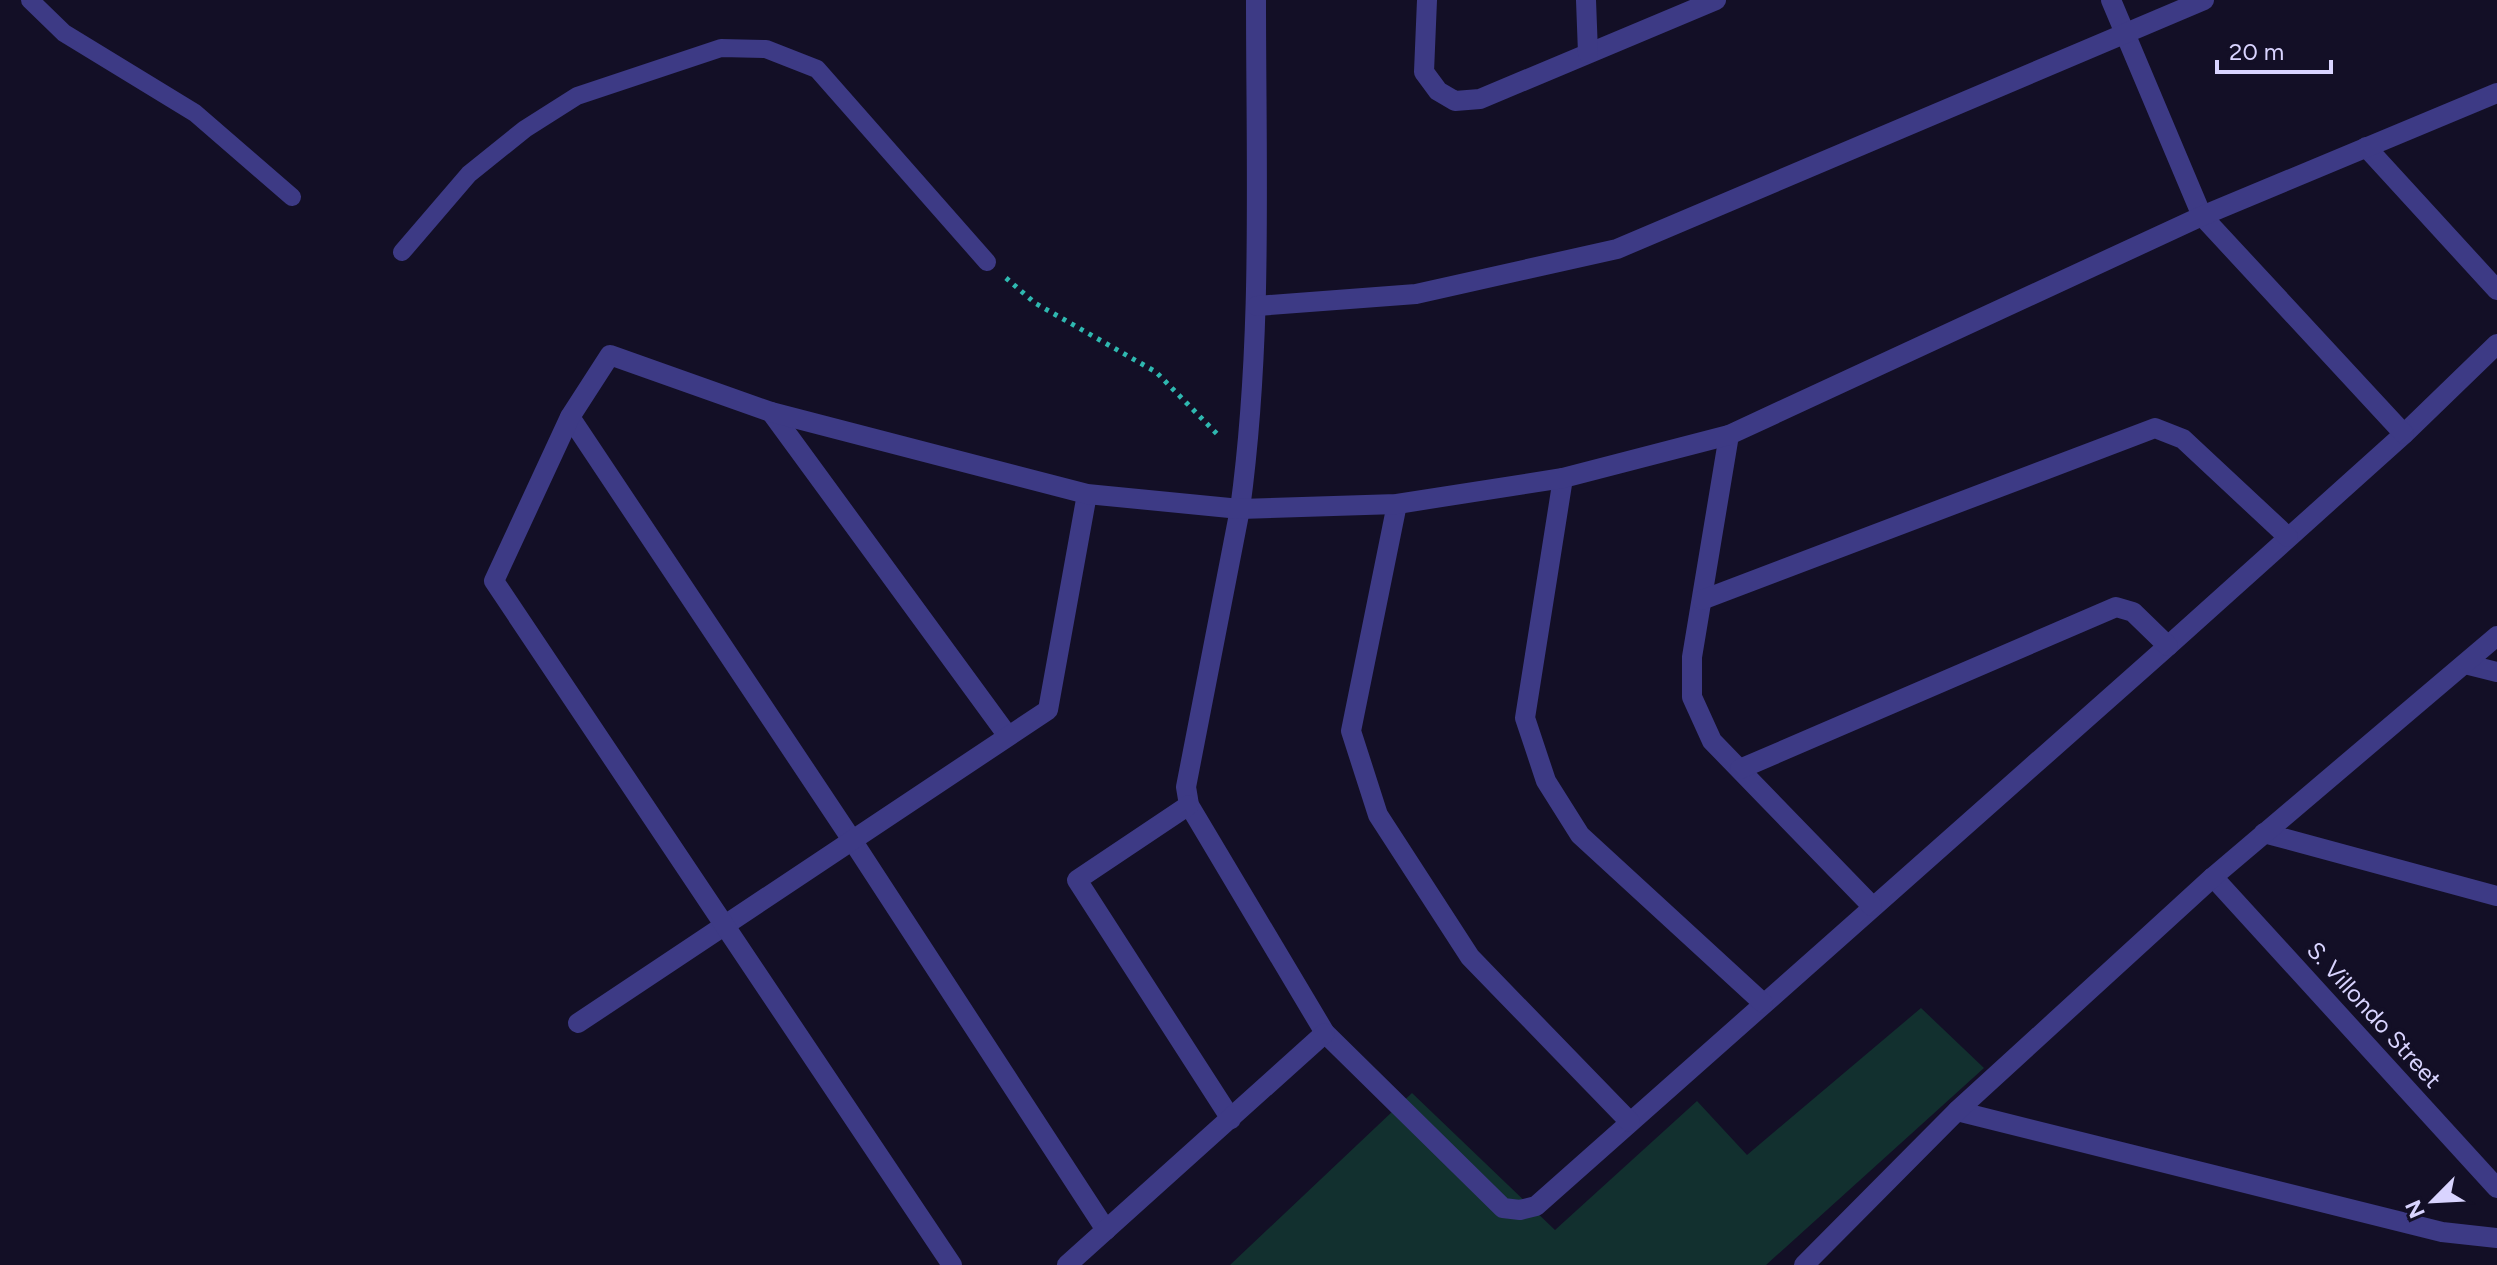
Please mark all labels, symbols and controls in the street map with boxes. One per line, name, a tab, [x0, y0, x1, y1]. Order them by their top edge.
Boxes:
scale bar	[2217, 24, 2331, 74]
text: 20 m	[2229, 37, 2284, 66]
street label: S. Villondo Street	[2301, 936, 2448, 1094]
north arrow	[2393, 1161, 2473, 1241]
text: N	[2399, 1196, 2431, 1222]

